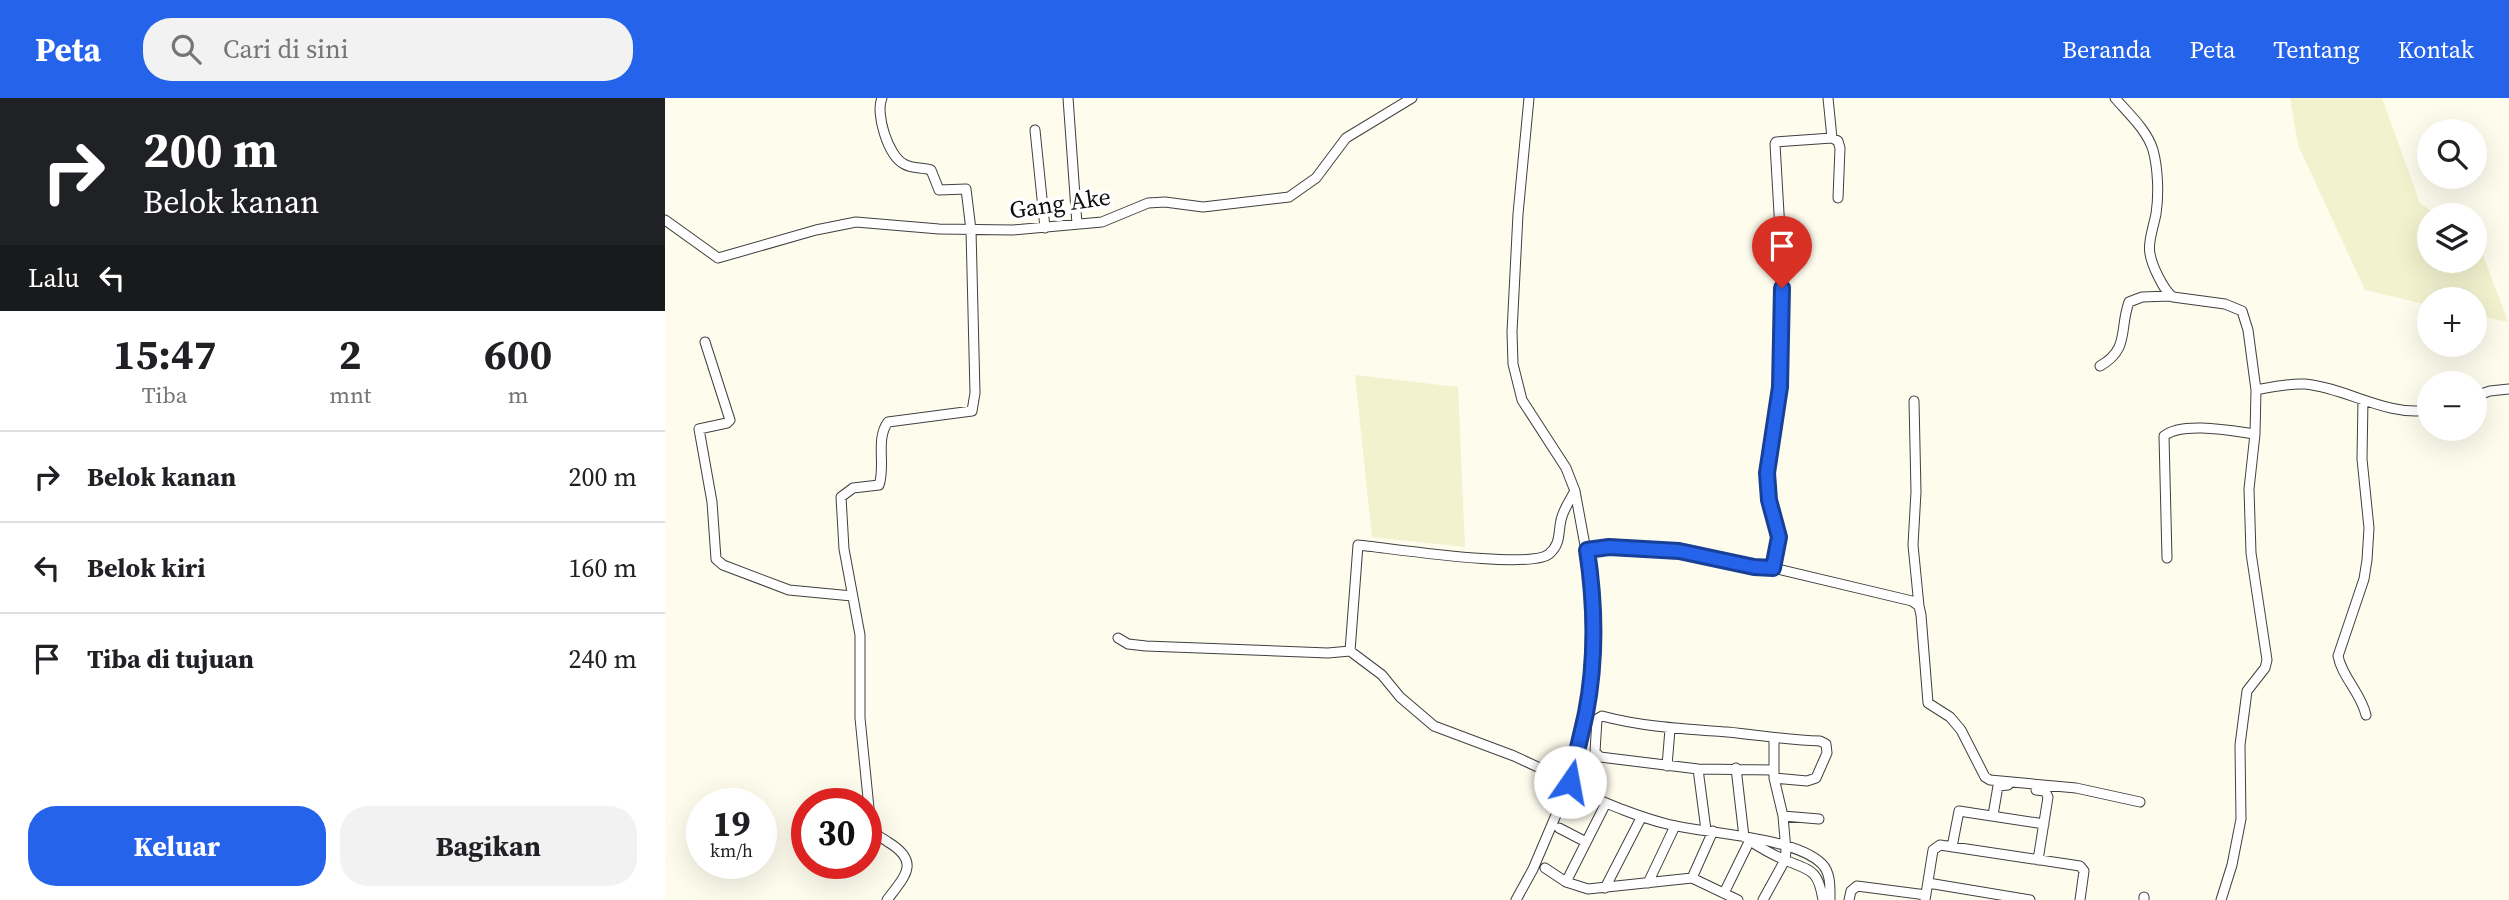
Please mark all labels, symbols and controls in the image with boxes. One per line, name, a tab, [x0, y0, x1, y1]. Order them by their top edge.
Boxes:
search box	[143, 18, 633, 81]
text: Peta	[35, 27, 101, 72]
icon: search	[167, 30, 205, 68]
text: Cari di sini	[223, 31, 348, 67]
text: Beranda	[2062, 33, 2151, 66]
text: Peta	[2189, 33, 2235, 66]
text: Tentang	[2273, 33, 2360, 66]
text: Kontak	[2398, 33, 2474, 66]
text: 200 m	[143, 116, 278, 183]
map controls	[2417, 119, 2487, 441]
button: search	[2417, 119, 2487, 189]
icon: right	[28, 126, 119, 217]
text: Belok kanan	[143, 180, 319, 224]
street label: Gang Ake	[1007, 180, 1113, 226]
button: layers	[2417, 203, 2487, 273]
pin	[1752, 216, 1812, 288]
icon: arrive	[1763, 227, 1801, 265]
icon: left	[93, 259, 131, 297]
text: Lalu	[28, 260, 79, 296]
button: +	[2417, 287, 2487, 357]
text: 15:47	[113, 325, 216, 383]
text: 2	[339, 325, 362, 383]
text: 600	[484, 325, 552, 383]
button: −	[2417, 371, 2487, 441]
text: Tiba	[142, 379, 187, 411]
text: mnt	[329, 379, 371, 411]
text: m	[508, 379, 528, 411]
icon: right	[28, 458, 66, 496]
text: Belok kanan	[87, 459, 236, 495]
text: 200 m	[569, 459, 637, 495]
icon: left	[28, 549, 66, 587]
text: Belok kiri	[87, 550, 205, 586]
text: 160 m	[569, 550, 637, 586]
icon: arrive	[28, 640, 66, 678]
text: Tiba di tujuan	[87, 641, 254, 677]
text: 240 m	[569, 641, 637, 677]
position arrow	[1533, 745, 1607, 819]
speed limit sign: 30	[791, 788, 882, 879]
text: 19	[713, 800, 750, 848]
button: Keluar	[28, 806, 326, 886]
button: Bagikan	[340, 806, 637, 886]
text: km/h	[710, 838, 753, 863]

